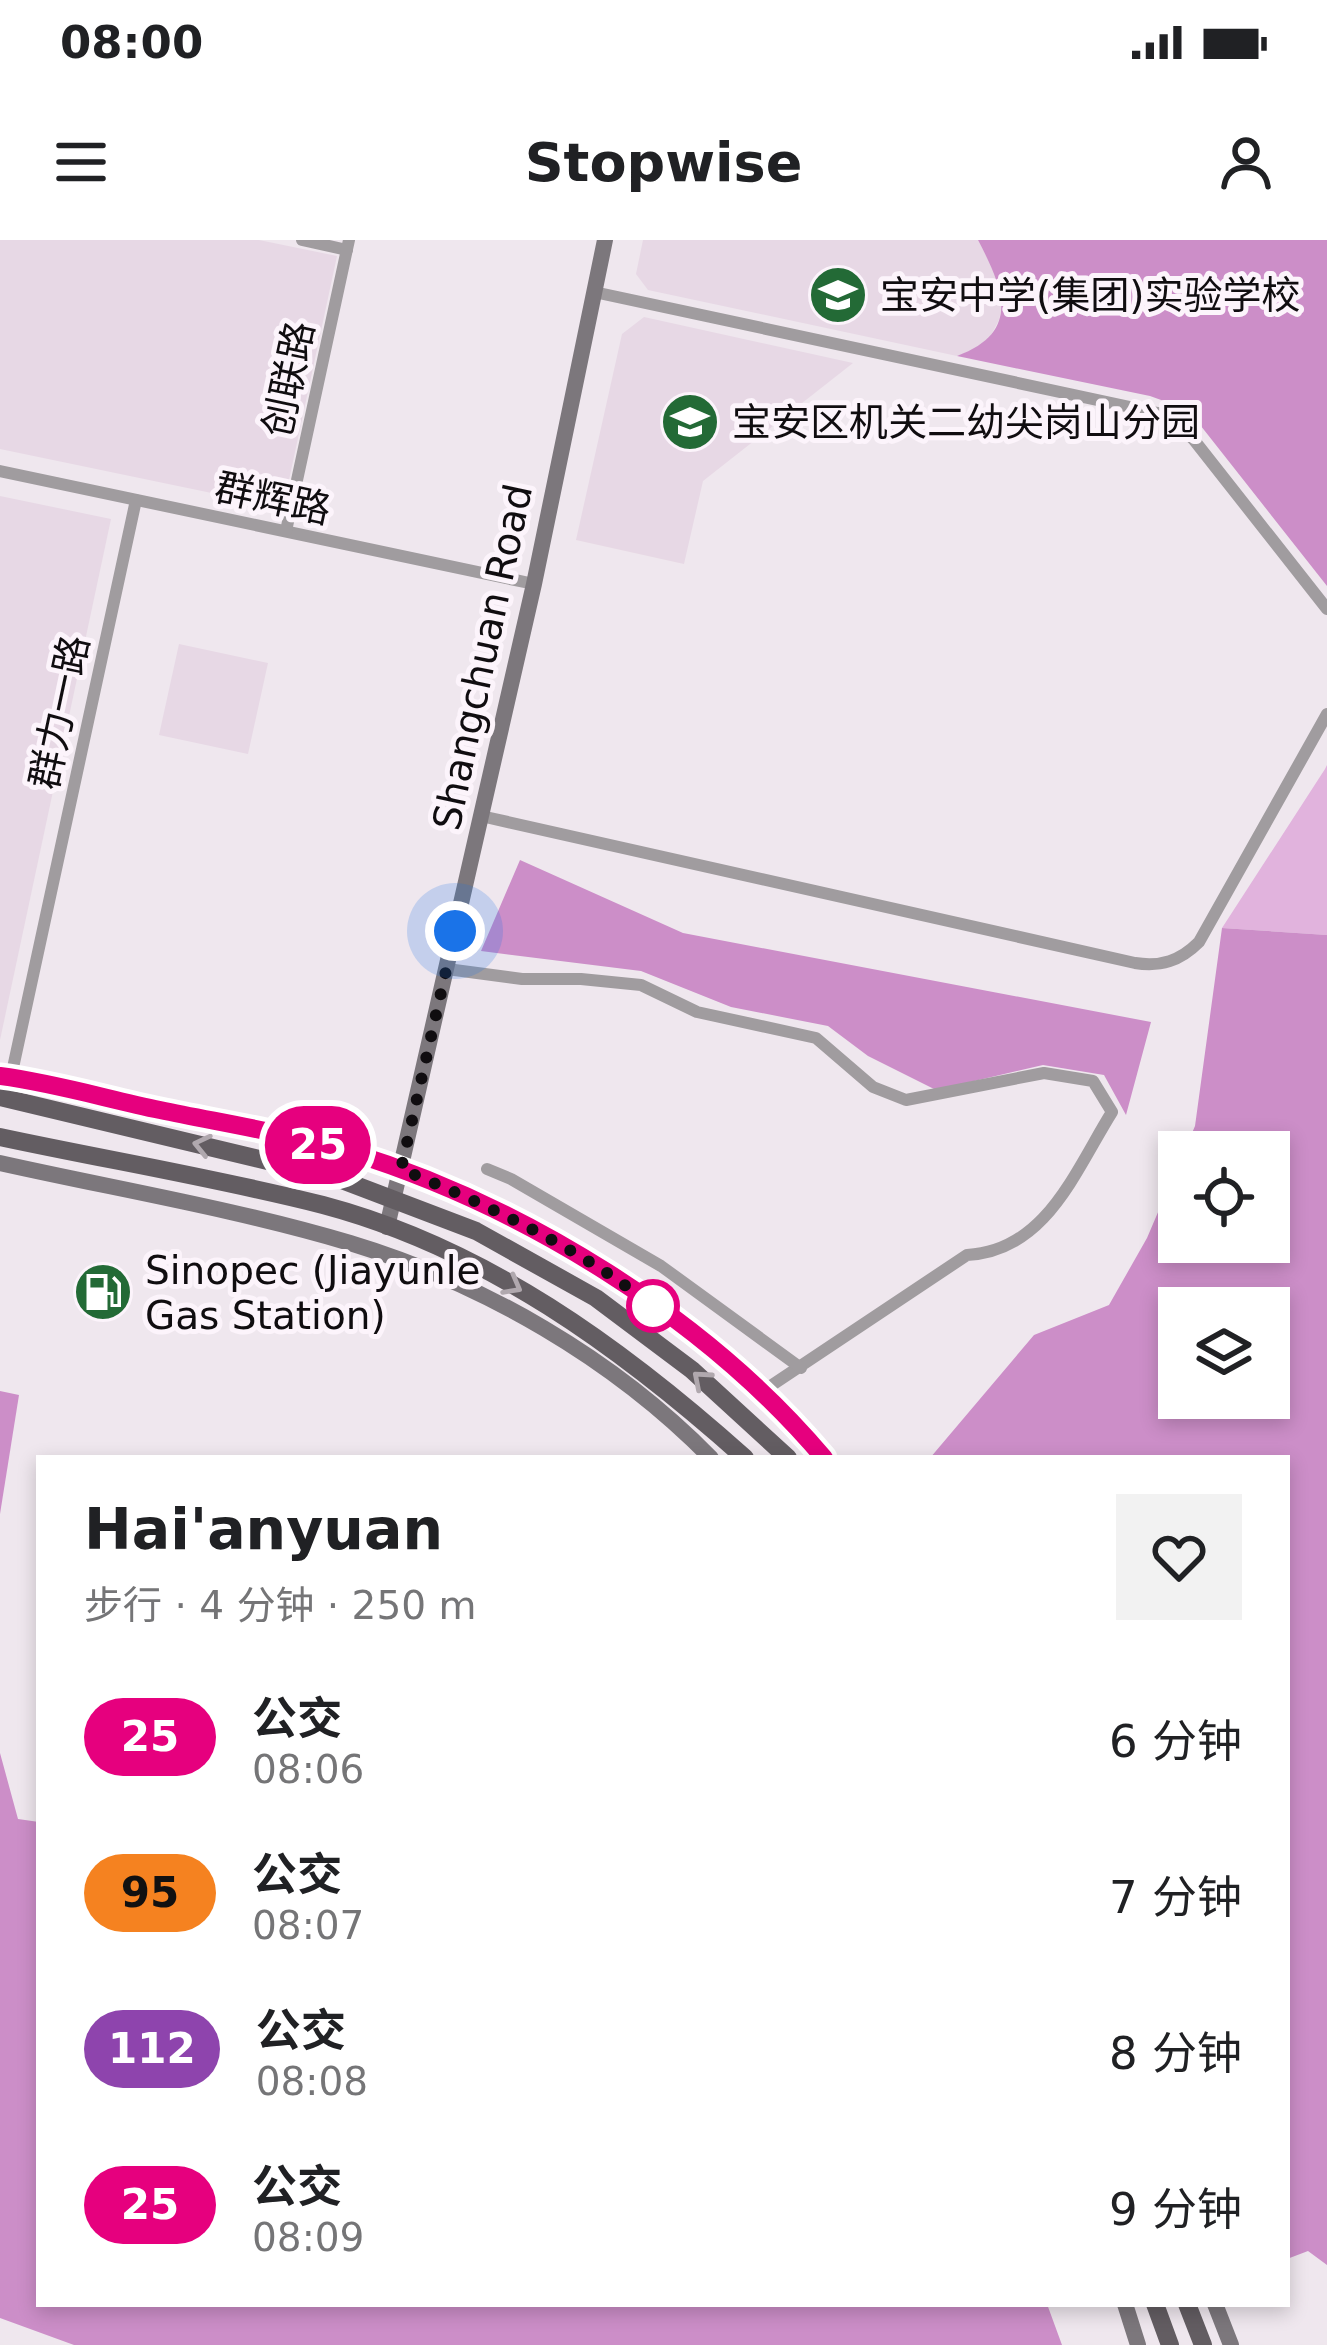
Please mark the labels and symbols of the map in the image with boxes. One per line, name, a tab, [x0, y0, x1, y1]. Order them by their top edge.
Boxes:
school or university icon: 宝安中学(集团)实验学校	[807, 264, 869, 326]
place label: 宝安中学(集团)实验学校	[880, 273, 1300, 318]
street label: 创联路	[254, 317, 323, 441]
school or university icon: 宝安区机关二幼尖岗山分园	[659, 391, 721, 453]
place label: 宝安区机关二幼尖岗山分园	[732, 400, 1200, 445]
street label: 群辉路	[211, 464, 335, 533]
street label: Shangchuan Road	[424, 480, 541, 834]
street label: 群力一路	[21, 631, 98, 793]
your location	[425, 901, 485, 961]
line badge: 25	[264, 1106, 372, 1184]
one-way arrow	[193, 1134, 213, 1159]
place label: Sinopec (Jiayunle Gas Station)	[145, 1248, 481, 1338]
fuel station icon: Sinopec (Jiayunle Gas Station)	[72, 1261, 134, 1323]
one-way arrow	[500, 1272, 521, 1295]
unlabelled marker	[628, 1281, 678, 1331]
one-way arrow	[694, 1372, 715, 1393]

